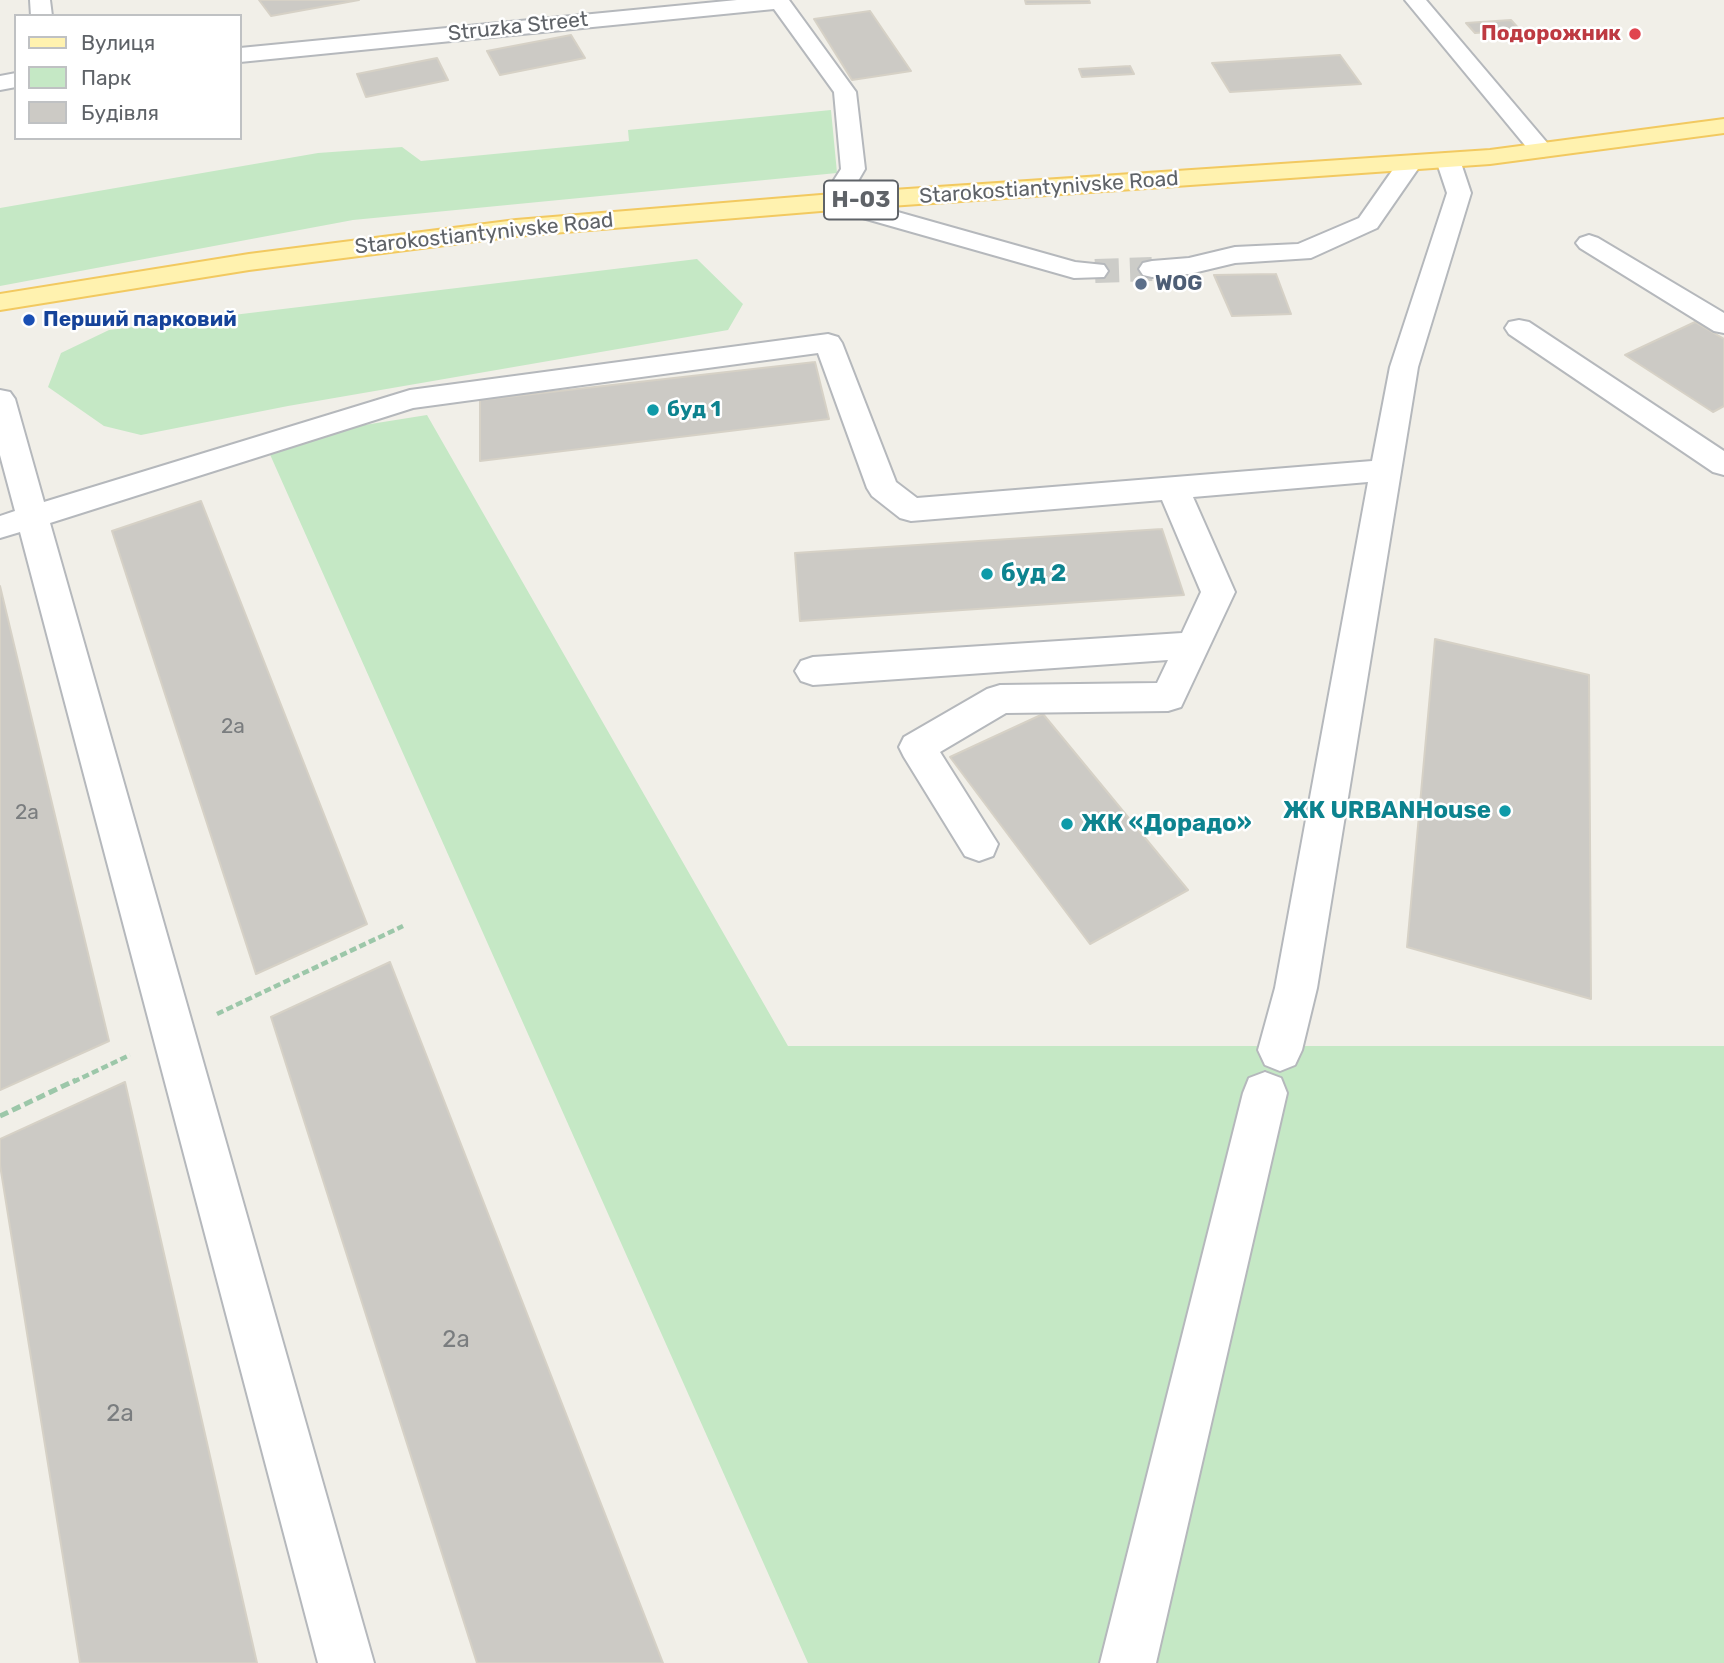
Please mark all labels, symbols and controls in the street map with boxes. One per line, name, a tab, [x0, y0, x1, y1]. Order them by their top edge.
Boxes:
street label: Struzka Street	[447, 7, 589, 47]
legend	[14, 14, 242, 140]
place label: Подорожник	[1481, 21, 1621, 47]
marker: Подорожник	[1627, 26, 1643, 42]
text: Вулиця	[81, 30, 155, 55]
text: Парк	[81, 65, 131, 90]
text: Будівля	[81, 100, 159, 125]
street label: Starokostiantynivske Road	[919, 166, 1179, 210]
road number: Н-03	[824, 181, 898, 220]
street label: Starokostiantynivske Road	[353, 208, 615, 260]
place label: WOG	[1155, 271, 1202, 297]
marker: WOG	[1133, 276, 1149, 292]
place label: Перший парковий	[43, 307, 237, 333]
marker: Перший парковий	[21, 312, 37, 328]
place label: буд 1	[667, 397, 721, 423]
marker: буд 1	[645, 402, 661, 418]
place label: буд 2	[1001, 560, 1066, 588]
marker: буд 2	[979, 566, 995, 582]
house number: 2а	[221, 714, 245, 740]
place label: ЖК URBANHouse	[1283, 797, 1491, 825]
house number: 2а	[15, 800, 39, 826]
marker: ЖК URBANHouse	[1497, 803, 1513, 819]
place label: ЖК «Дорадо»	[1081, 810, 1252, 838]
marker: ЖК «Дорадо»	[1059, 816, 1075, 832]
house number: 2а	[442, 1326, 470, 1354]
house number: 2а	[106, 1400, 134, 1428]

